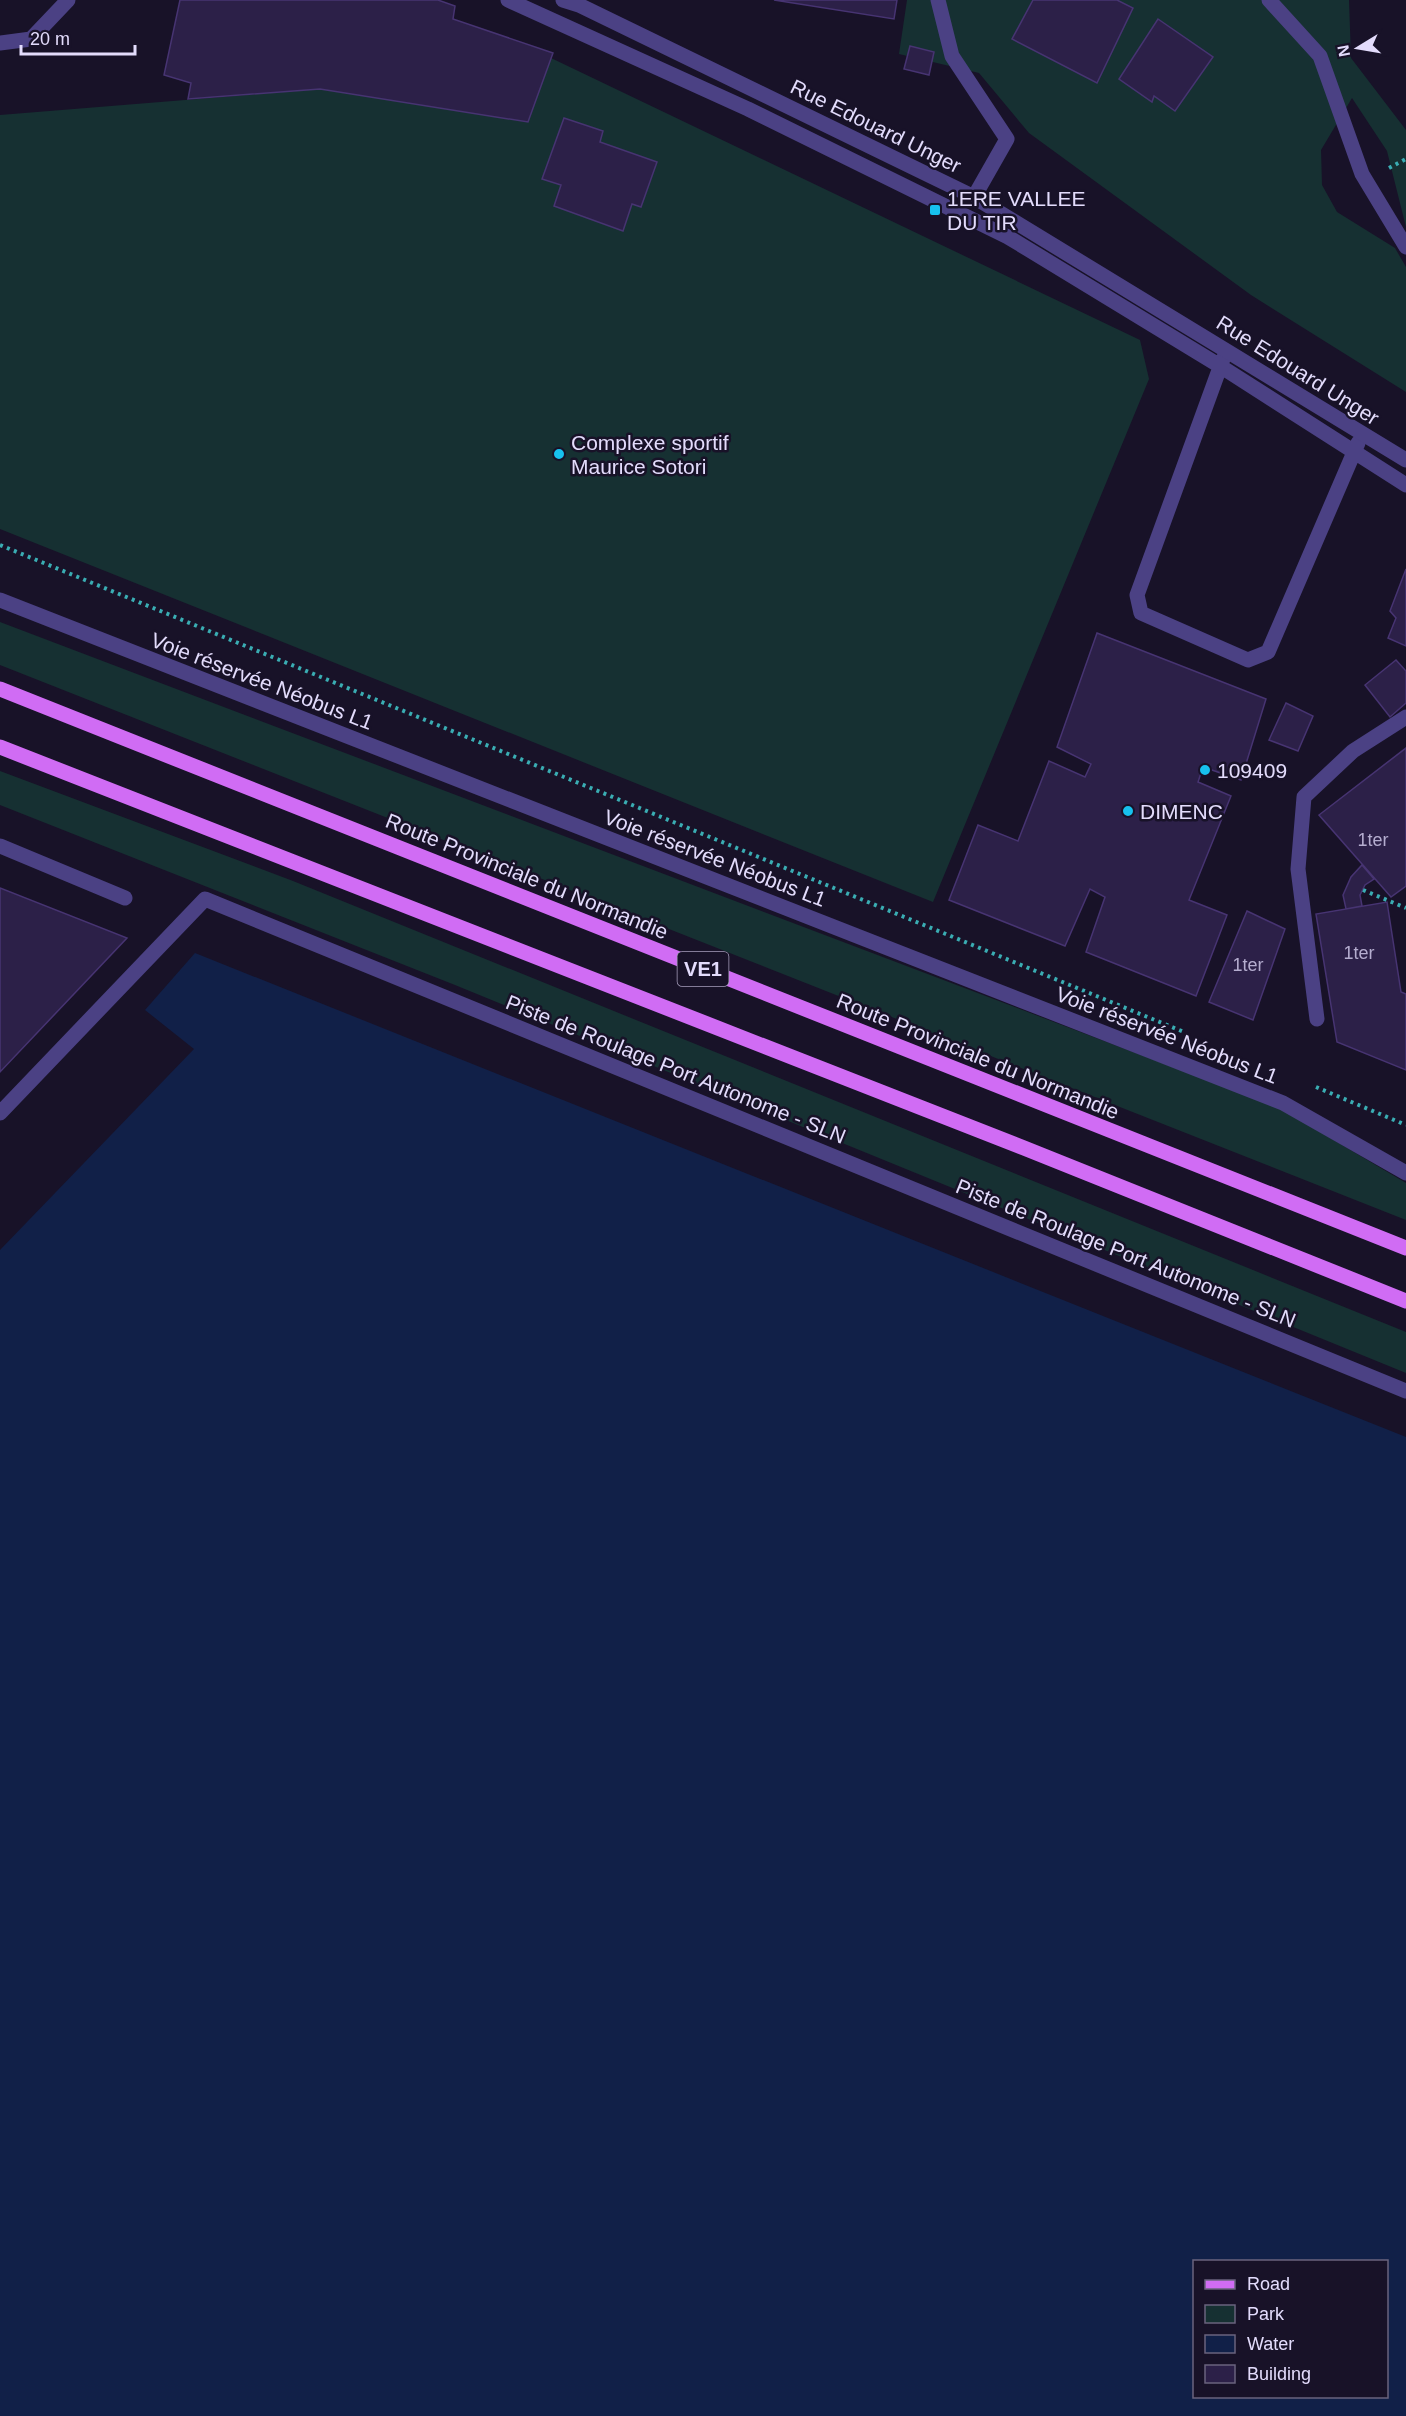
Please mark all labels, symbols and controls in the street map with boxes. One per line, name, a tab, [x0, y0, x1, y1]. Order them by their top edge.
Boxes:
scale bar	[21, 18, 135, 56]
north arrow	[1328, 18, 1388, 78]
text: 20 m	[30, 29, 70, 49]
text: N	[1334, 43, 1353, 58]
street label: Rue Edouard Unger	[787, 75, 965, 177]
place label: 1ERE VALLEE DU TIR	[947, 187, 1086, 234]
marker: 1ERE VALLEE DU TIR	[928, 203, 942, 217]
street label: Rue Edouard Unger	[1213, 311, 1383, 429]
place label: Complexe sportif Maurice Sotori	[571, 431, 729, 478]
marker: Complexe sportif Maurice Sotori	[552, 447, 566, 461]
street label: Voie réservée Néobus L1	[148, 628, 376, 734]
place label: 109409	[1217, 759, 1287, 782]
marker: 109409	[1198, 763, 1212, 777]
place label: DIMENC	[1140, 800, 1223, 823]
marker: DIMENC	[1121, 804, 1135, 818]
street label: Voie réservée Néobus L1	[601, 805, 829, 911]
street label: Route Provinciale du Normandie	[383, 809, 671, 943]
house number: 1ter	[1357, 830, 1389, 850]
house number: 1ter	[1343, 943, 1375, 963]
road number: VE1	[678, 952, 728, 986]
house number: 1ter	[1232, 955, 1264, 975]
street label: Voie réservée Néobus L1	[1053, 982, 1281, 1088]
street label: Route Provinciale du Normandie	[834, 989, 1122, 1123]
street label: Piste de Roulage Port Autonome - SLN	[503, 990, 849, 1148]
street label: Piste de Roulage Port Autonome - SLN	[953, 1174, 1299, 1332]
legend	[1193, 2260, 1388, 2398]
text: Road	[1247, 2274, 1290, 2294]
text: Park	[1247, 2304, 1285, 2324]
text: Water	[1247, 2334, 1294, 2354]
text: Building	[1247, 2364, 1311, 2384]

